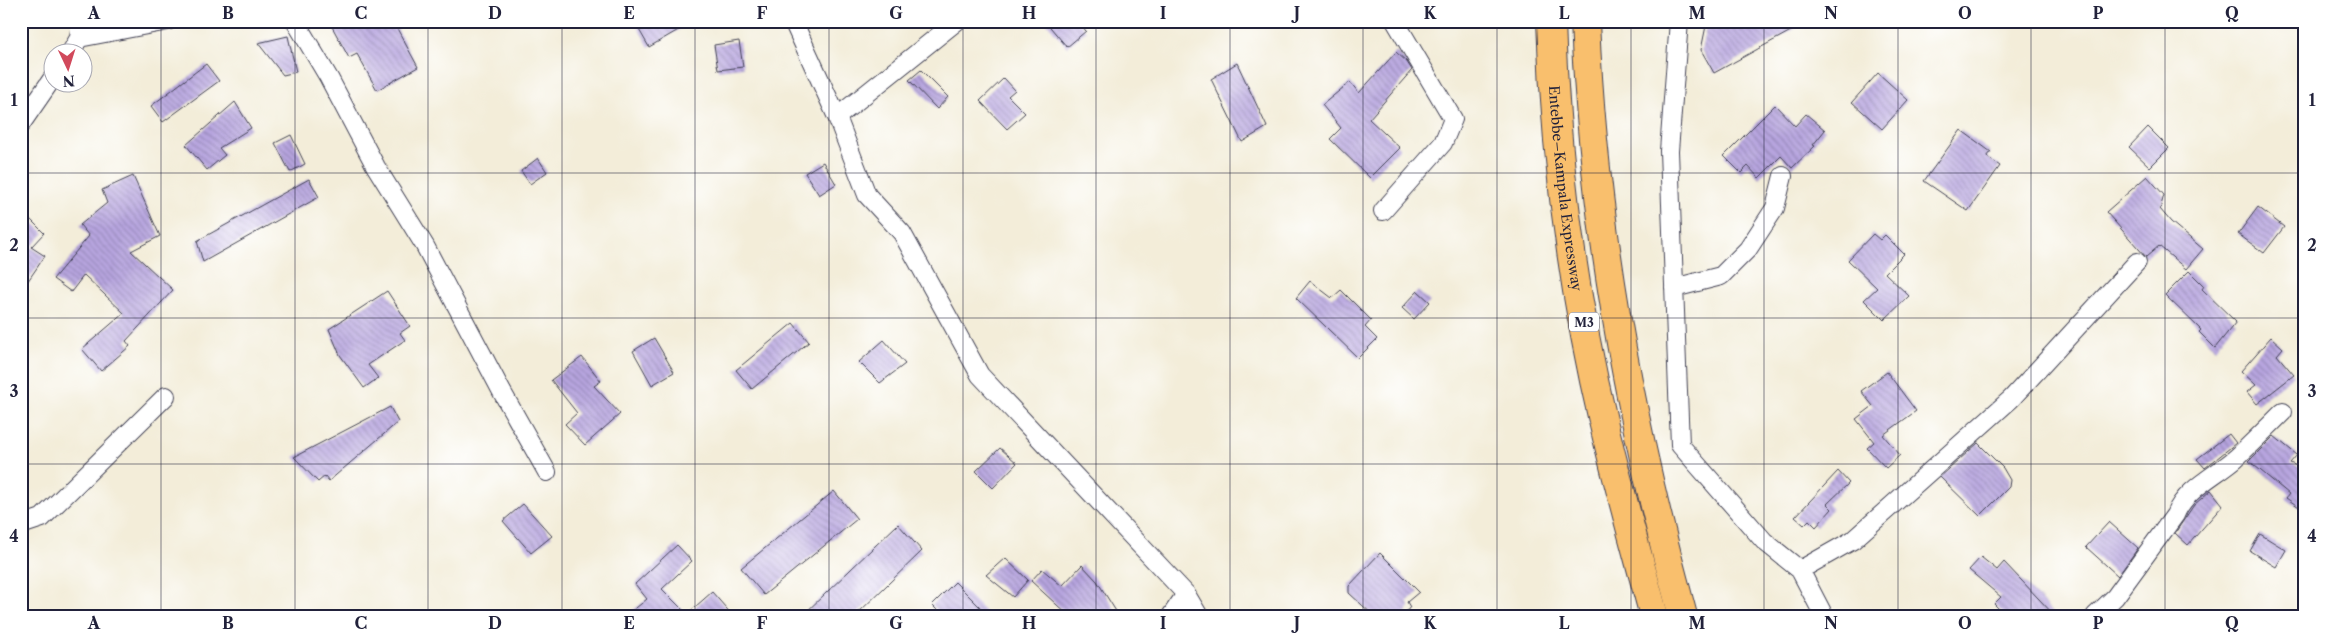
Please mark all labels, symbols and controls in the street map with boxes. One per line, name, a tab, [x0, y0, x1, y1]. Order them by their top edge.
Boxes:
text: A	[87, 3, 101, 23]
text: B	[222, 3, 234, 23]
text: C	[355, 3, 367, 23]
text: D	[488, 3, 502, 23]
text: E	[623, 3, 635, 23]
text: F	[757, 3, 768, 23]
text: G	[889, 3, 903, 23]
text: H	[1022, 3, 1036, 23]
text: I	[1160, 3, 1167, 23]
text: J	[1291, 3, 1300, 23]
text: K	[1424, 3, 1438, 23]
text: L	[1558, 3, 1570, 23]
text: M	[1689, 3, 1706, 23]
text: N	[1824, 3, 1838, 23]
text: O	[1958, 3, 1972, 23]
text: P	[2093, 3, 2104, 23]
text: Q	[2225, 3, 2239, 23]
north arrow	[42, 42, 92, 92]
text: N	[62, 72, 76, 90]
street label: Entebbe–Kampala Expressway	[1545, 85, 1586, 293]
text: 1	[10, 90, 18, 110]
text: 1	[2308, 90, 2316, 110]
text: 2	[9, 235, 19, 255]
text: 2	[2307, 235, 2317, 255]
road number: M3	[1569, 313, 1599, 332]
text: 3	[9, 381, 19, 401]
text: 3	[2307, 381, 2317, 401]
text: 4	[9, 526, 19, 546]
text: 4	[2307, 526, 2317, 546]
text: A	[87, 613, 101, 633]
text: B	[222, 613, 234, 633]
text: C	[355, 613, 367, 633]
text: D	[488, 613, 502, 633]
text: E	[623, 613, 635, 633]
text: F	[757, 613, 768, 633]
text: G	[889, 613, 903, 633]
text: H	[1022, 613, 1036, 633]
text: I	[1160, 613, 1167, 633]
text: J	[1291, 613, 1300, 633]
text: K	[1424, 613, 1438, 633]
text: L	[1558, 613, 1570, 633]
text: M	[1689, 613, 1706, 633]
text: N	[1824, 613, 1838, 633]
text: O	[1958, 613, 1972, 633]
text: P	[2093, 613, 2104, 633]
text: Q	[2225, 613, 2239, 633]

